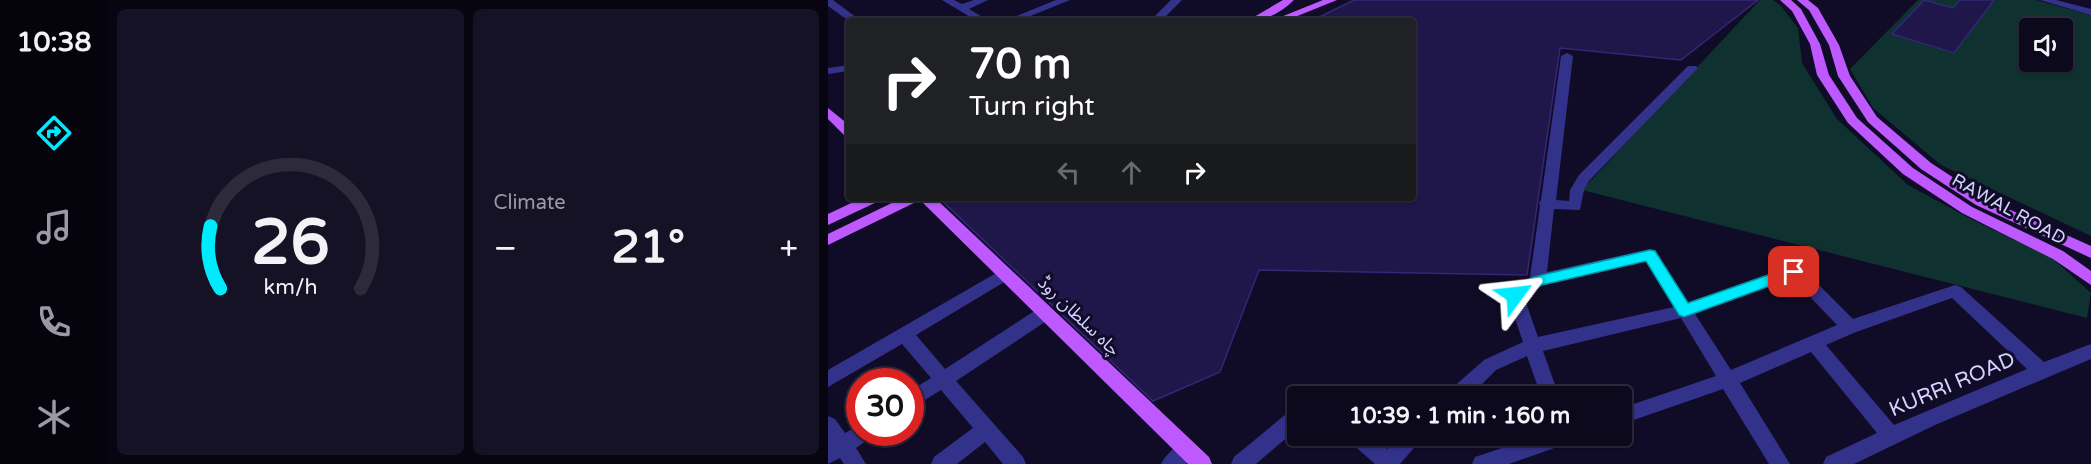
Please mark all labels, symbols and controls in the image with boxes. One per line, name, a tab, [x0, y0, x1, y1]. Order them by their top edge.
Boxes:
map controls	[2019, 18, 2073, 72]
button: sound	[2019, 18, 2073, 72]
text: 10:38	[17, 26, 91, 59]
text: 70 m	[969, 39, 1071, 90]
icon: right	[870, 42, 948, 120]
text: Turn right	[969, 90, 1095, 123]
icon: directions	[33, 112, 75, 154]
icon: left	[1052, 156, 1085, 189]
icon: ahead	[1115, 156, 1148, 189]
icon: right	[1178, 156, 1211, 189]
street label: RAWAL ROAD	[1948, 169, 2070, 249]
text: Climate	[494, 191, 566, 215]
icon: music	[33, 206, 75, 248]
text: 26	[251, 206, 329, 281]
text: 21°	[611, 221, 685, 275]
text: −	[494, 229, 517, 268]
text: +	[779, 229, 798, 268]
pin	[1768, 246, 1819, 297]
icon: arrive	[1777, 255, 1810, 288]
position arrow	[1483, 263, 1547, 327]
street label: چاہ سلطان روڈ	[1033, 271, 1125, 361]
text: km/h	[263, 274, 317, 300]
icon: phone	[33, 301, 75, 343]
street label: KURRI ROAD	[1885, 347, 2019, 422]
speed limit sign: 30	[846, 368, 924, 446]
icon: climate	[33, 396, 75, 438]
text: 10:39 · 1 min · 160 m	[1349, 403, 1570, 429]

